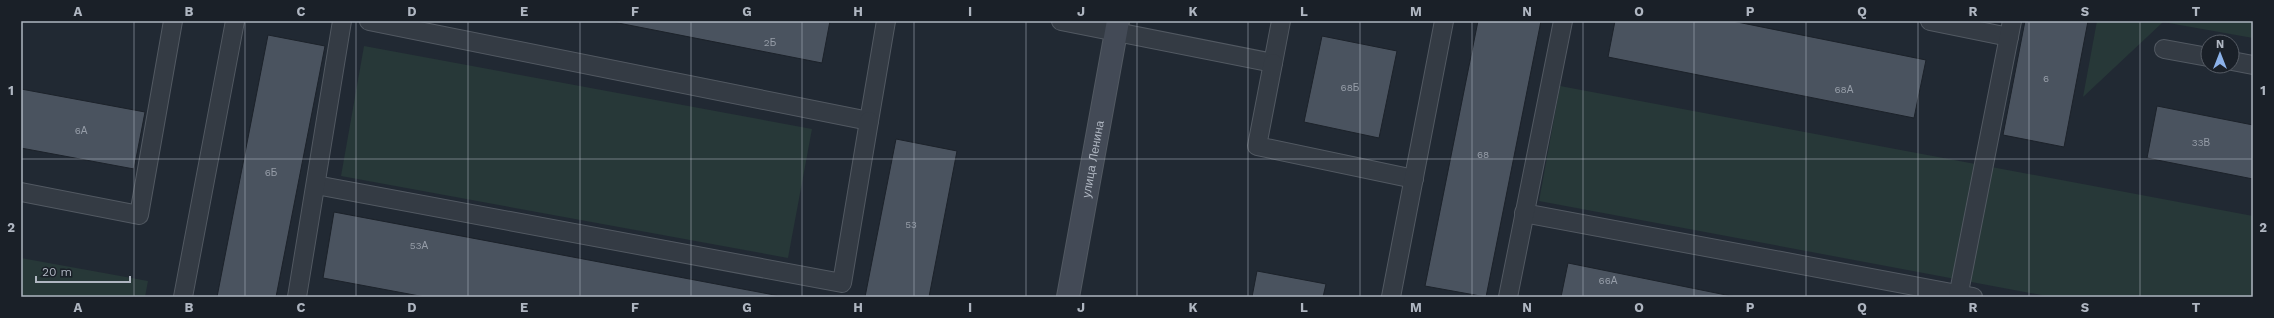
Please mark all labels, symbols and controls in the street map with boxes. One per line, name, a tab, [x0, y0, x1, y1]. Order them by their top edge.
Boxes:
text: A	[74, 4, 83, 19]
text: B	[185, 4, 194, 19]
text: C	[297, 4, 306, 19]
text: D	[407, 4, 417, 19]
text: E	[520, 4, 528, 19]
text: F	[631, 4, 639, 19]
text: G	[742, 4, 752, 19]
text: H	[853, 4, 863, 19]
text: I	[968, 4, 972, 19]
text: J	[1077, 4, 1085, 19]
text: K	[1188, 4, 1198, 19]
text: L	[1300, 4, 1308, 19]
text: M	[1410, 4, 1422, 19]
text: N	[1522, 4, 1532, 19]
text: O	[1634, 4, 1644, 19]
text: P	[1746, 4, 1755, 19]
text: Q	[1857, 4, 1867, 19]
text: R	[1969, 4, 1978, 19]
text: S	[2081, 4, 2090, 19]
text: T	[2192, 4, 2201, 19]
north arrow	[2200, 34, 2240, 74]
house number: 2Б	[764, 37, 777, 48]
text: N	[2216, 38, 2224, 51]
house number: 6	[2043, 73, 2049, 84]
house number: 68Б	[1341, 82, 1360, 93]
text: 1	[8, 83, 14, 98]
text: 1	[2260, 83, 2266, 98]
house number: 68А	[1835, 84, 1854, 95]
street label: улица Ленина	[1079, 119, 1107, 199]
house number: 6А	[75, 125, 88, 136]
house number: 33В	[2192, 137, 2210, 148]
house number: 68	[1477, 149, 1489, 160]
house number: 6Б	[265, 167, 278, 178]
house number: 53	[905, 219, 917, 230]
text: 2	[7, 220, 15, 235]
text: 2	[2259, 220, 2267, 235]
house number: 53А	[410, 240, 428, 251]
scale bar	[36, 258, 130, 284]
text: 20 m	[42, 265, 72, 279]
house number: 66А	[1599, 275, 1618, 286]
text: A	[74, 300, 83, 315]
text: B	[185, 300, 194, 315]
text: C	[297, 300, 306, 315]
text: D	[407, 300, 417, 315]
text: E	[520, 300, 528, 315]
text: F	[631, 300, 639, 315]
text: G	[742, 300, 752, 315]
text: H	[853, 300, 863, 315]
text: I	[968, 300, 972, 315]
text: J	[1077, 300, 1085, 315]
text: K	[1188, 300, 1198, 315]
text: L	[1300, 300, 1308, 315]
text: M	[1410, 300, 1422, 315]
text: N	[1522, 300, 1532, 315]
text: O	[1634, 300, 1644, 315]
text: P	[1746, 300, 1755, 315]
text: Q	[1857, 300, 1867, 315]
text: R	[1969, 300, 1978, 315]
text: S	[2081, 300, 2090, 315]
text: T	[2192, 300, 2201, 315]

